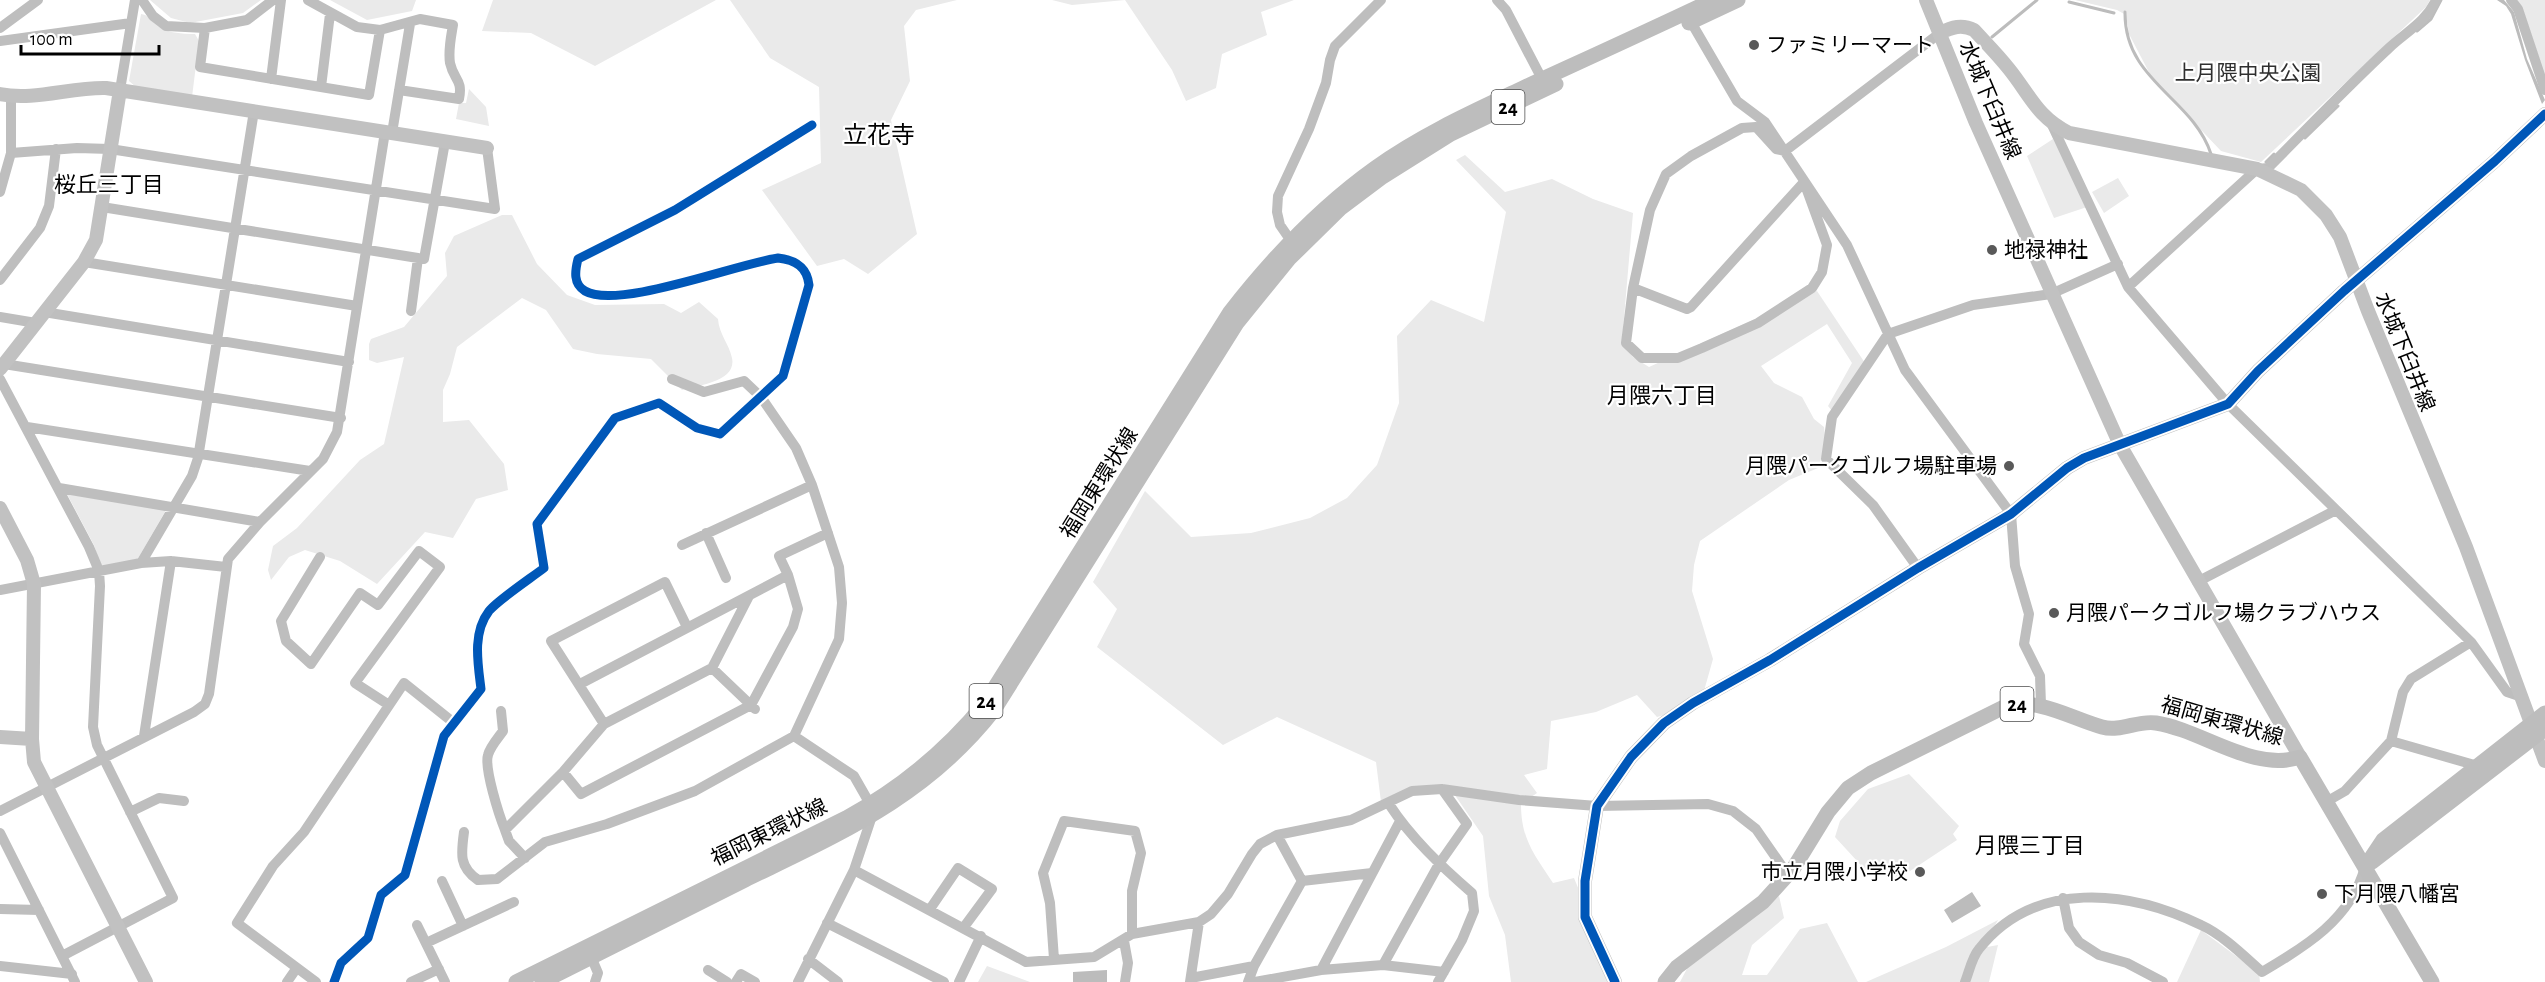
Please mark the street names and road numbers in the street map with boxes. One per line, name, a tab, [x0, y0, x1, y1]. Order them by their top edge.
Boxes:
street label: 水城下臼井線	[1955, 38, 2025, 162]
road number: 24	[1492, 90, 1524, 124]
street label: 水城下臼井線	[2371, 289, 2439, 415]
street label: 福岡東環状線	[1056, 424, 1142, 542]
road number: 24	[970, 684, 1002, 718]
road number: 24	[2000, 687, 2034, 721]
street label: 福岡東環状線	[2158, 693, 2286, 749]
street label: 福岡東環状線	[708, 794, 830, 870]

